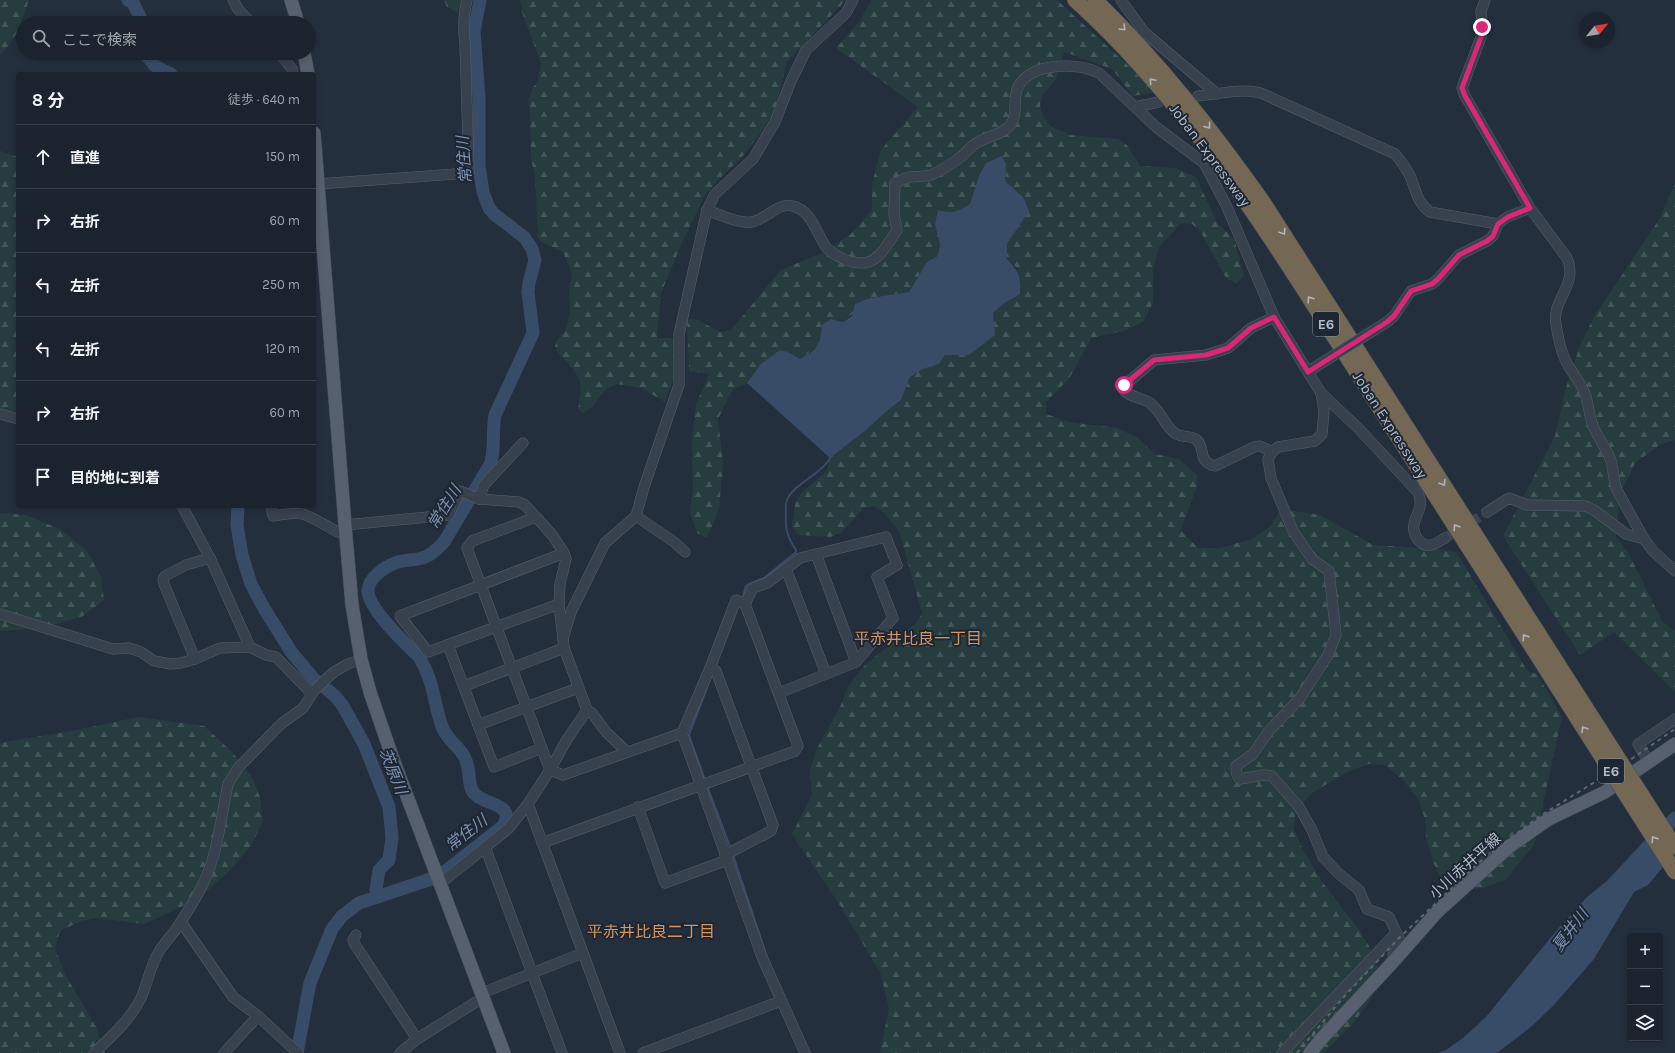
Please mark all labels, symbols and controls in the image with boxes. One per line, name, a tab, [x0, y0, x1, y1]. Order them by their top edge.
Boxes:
north arrow	[1579, 12, 1615, 48]
search box	[16, 16, 316, 60]
route end	[1473, 18, 1491, 36]
one-way arrow	[1118, 23, 1126, 31]
icon: search	[30, 27, 52, 49]
text: ここで検索	[62, 31, 137, 49]
one-way arrow	[1150, 78, 1157, 85]
text: 8 分	[32, 90, 64, 110]
text: 徒歩 · 640 m	[228, 92, 300, 107]
street label: Joban Expressway	[1166, 100, 1254, 210]
one-way arrow	[1203, 122, 1210, 129]
water label: 常住川	[453, 133, 475, 185]
icon: ahead	[32, 146, 54, 168]
text: 直進	[70, 149, 100, 167]
text: 150 m	[265, 149, 300, 164]
icon: right	[32, 210, 54, 232]
text: 右折	[70, 213, 100, 231]
text: 60 m	[270, 213, 300, 228]
one-way arrow	[1278, 228, 1285, 235]
icon: left	[32, 274, 54, 296]
text: 左折	[70, 277, 100, 295]
text: 250 m	[262, 277, 300, 292]
one-way arrow	[1308, 297, 1315, 304]
road number: E6	[1313, 312, 1339, 336]
icon: left	[32, 338, 54, 360]
text: 左折	[70, 341, 100, 359]
text: 120 m	[265, 341, 300, 356]
street label: Joban Expressway	[1349, 368, 1431, 482]
route start	[1115, 376, 1133, 394]
icon: right	[32, 402, 54, 424]
text: 右折	[70, 405, 100, 423]
text: 60 m	[270, 405, 300, 420]
icon: arrive	[32, 466, 54, 488]
text: 目的地に到着	[70, 469, 160, 487]
one-way arrow	[1438, 479, 1446, 486]
water label: 常住川	[423, 480, 466, 532]
one-way arrow	[1453, 524, 1460, 531]
district label: 平赤井比良一丁目	[854, 629, 982, 648]
one-way arrow	[1523, 634, 1530, 641]
one-way arrow	[1582, 726, 1589, 733]
water label: 茨原川	[375, 745, 412, 799]
road number: E6	[1598, 759, 1624, 783]
water label: 常住川	[441, 810, 492, 855]
street label: 小川赤井平線	[1426, 829, 1504, 903]
one-way arrow	[1651, 836, 1659, 843]
water label: 夏井川	[1548, 904, 1593, 955]
district label: 平赤井比良二丁目	[587, 922, 715, 941]
map controls	[1627, 933, 1663, 1041]
button: +	[1627, 933, 1663, 969]
button: −	[1627, 969, 1663, 1005]
button: layers	[1627, 1005, 1663, 1041]

